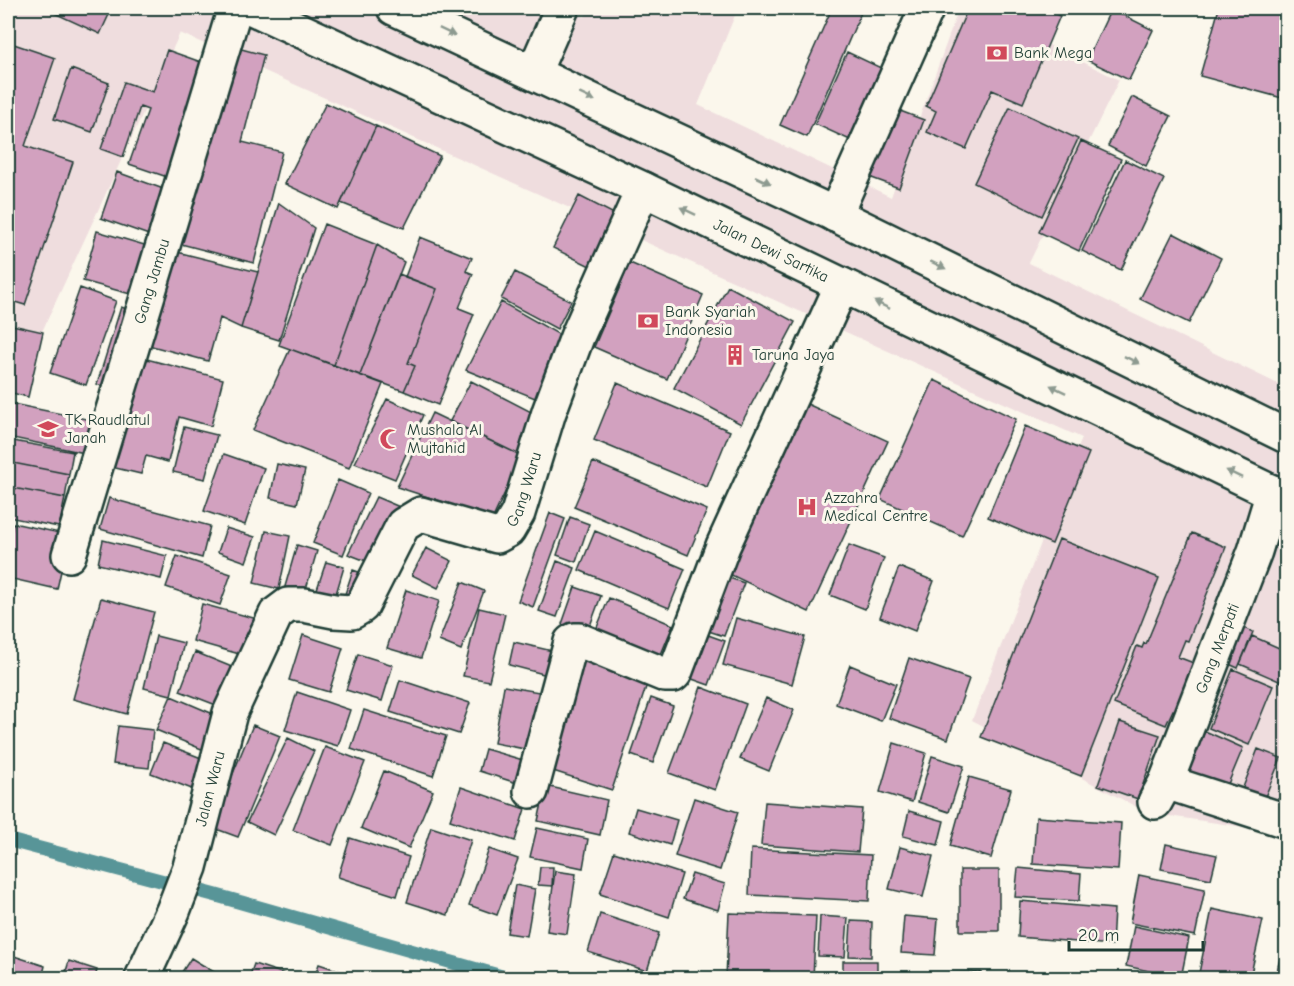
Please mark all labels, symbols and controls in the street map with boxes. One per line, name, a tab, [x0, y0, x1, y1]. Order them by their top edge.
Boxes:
one-way arrow	[438, 27, 455, 36]
bank icon: Bank Mega	[985, 41, 1009, 65]
place label: Bank Mega	[1014, 44, 1092, 62]
one-way arrow	[578, 92, 595, 101]
one-way arrow	[754, 176, 771, 185]
one-way arrow	[679, 206, 696, 215]
street label: Jalan Dewi Sartika	[711, 215, 832, 286]
street label: Gang Jambu	[131, 237, 173, 326]
one-way arrow	[930, 261, 947, 270]
one-way arrow	[874, 300, 891, 309]
place label: Bank Syariah Indonesia	[665, 303, 756, 339]
bank icon: Bank Syariah Indonesia	[636, 309, 660, 333]
building icon: Taruna Jaya	[723, 343, 747, 367]
place label: Taruna Jaya	[752, 346, 835, 364]
one-way arrow	[1124, 356, 1141, 365]
one-way arrow	[1050, 385, 1067, 394]
place label: TK Raudlatul Janah	[65, 411, 150, 447]
school or university icon: TK Raudlatul Janah	[36, 417, 60, 441]
place label: Mushala Al Mujtahid	[407, 421, 482, 457]
mosque icon: Mushala Al Mujtahid	[378, 427, 402, 451]
street label: Gang Waru	[503, 450, 545, 530]
one-way arrow	[1225, 469, 1242, 478]
place label: Azzahra Medical Centre	[824, 489, 928, 525]
hospital icon: Azzahra Medical Centre	[795, 495, 819, 519]
street label: Gang Merpati	[1192, 601, 1243, 696]
street label: Jalan Waru	[192, 749, 229, 828]
scale bar	[1069, 914, 1202, 952]
text: 20 m	[1078, 925, 1119, 946]

